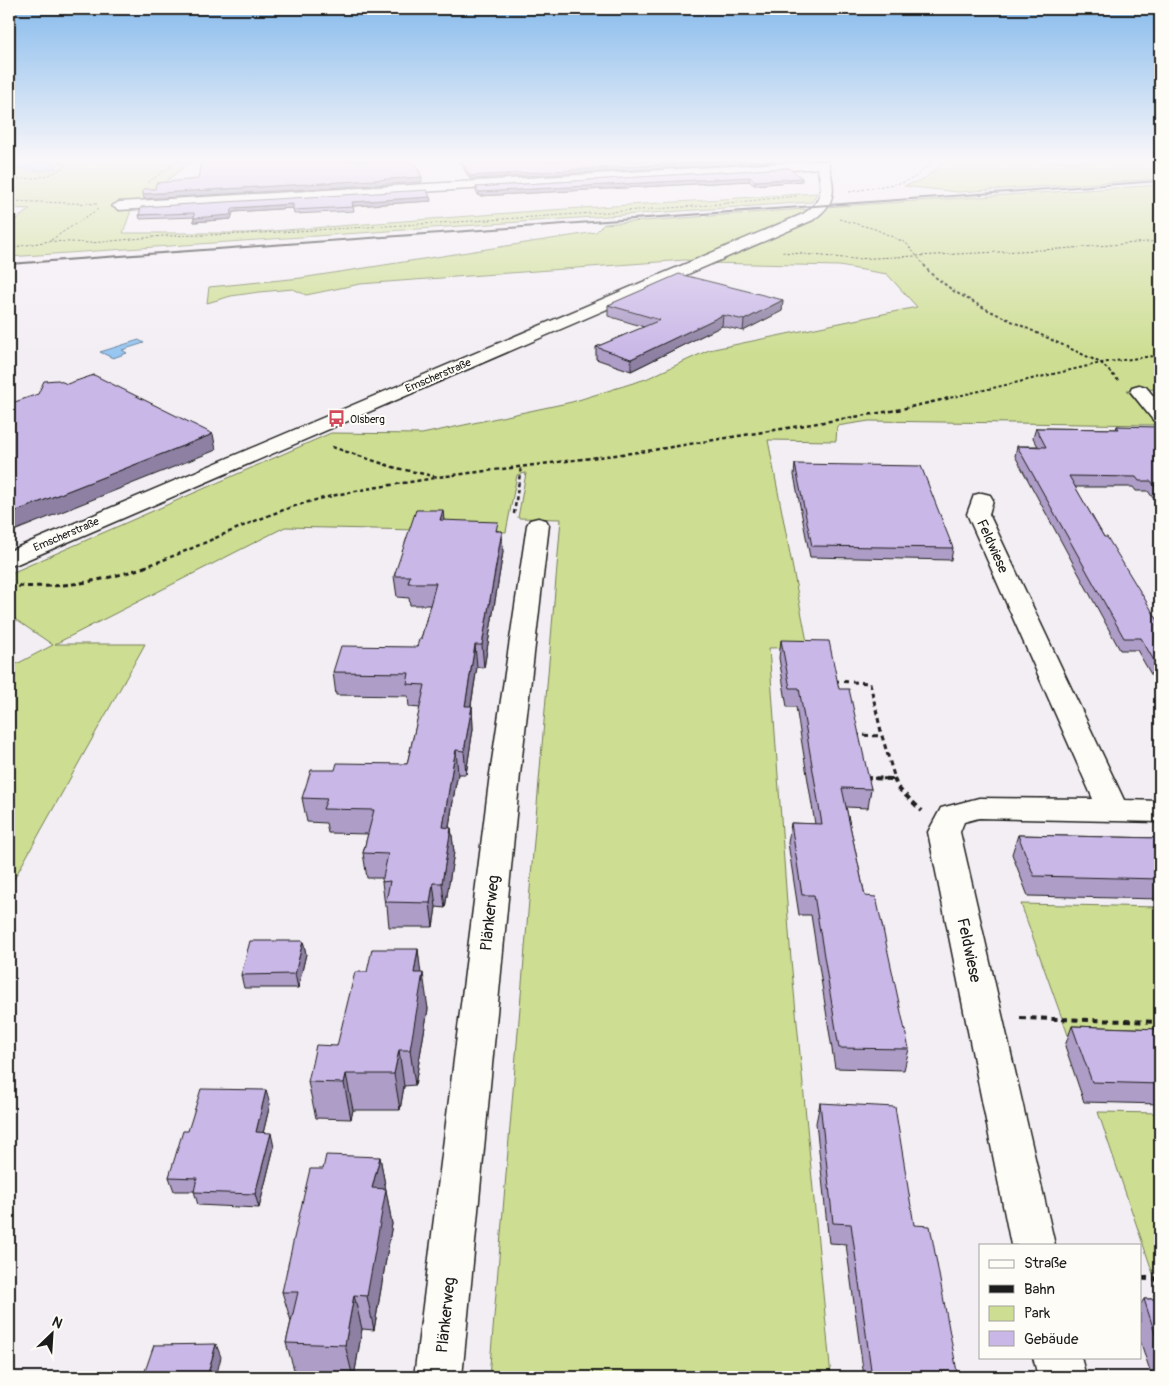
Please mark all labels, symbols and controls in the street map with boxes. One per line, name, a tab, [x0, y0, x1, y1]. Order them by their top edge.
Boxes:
street label: Emscherstraße	[403, 356, 474, 395]
bus stop icon: Olsberg	[326, 409, 346, 429]
place label: Olsberg	[350, 413, 385, 426]
street label: Emscherstraße	[31, 515, 102, 554]
street label: Feldwiese	[973, 517, 1012, 576]
street label: Plänkerweg	[476, 874, 504, 952]
street label: Feldwiese	[952, 916, 986, 984]
legend	[979, 1244, 1142, 1358]
text: Straße	[1024, 1254, 1067, 1273]
street label: Plänkerweg	[432, 1276, 460, 1354]
text: Bahn	[1024, 1280, 1055, 1299]
text: Park	[1024, 1304, 1051, 1323]
north arrow	[28, 1308, 78, 1358]
text: N	[49, 1313, 65, 1332]
text: Gebäude	[1024, 1330, 1079, 1349]

